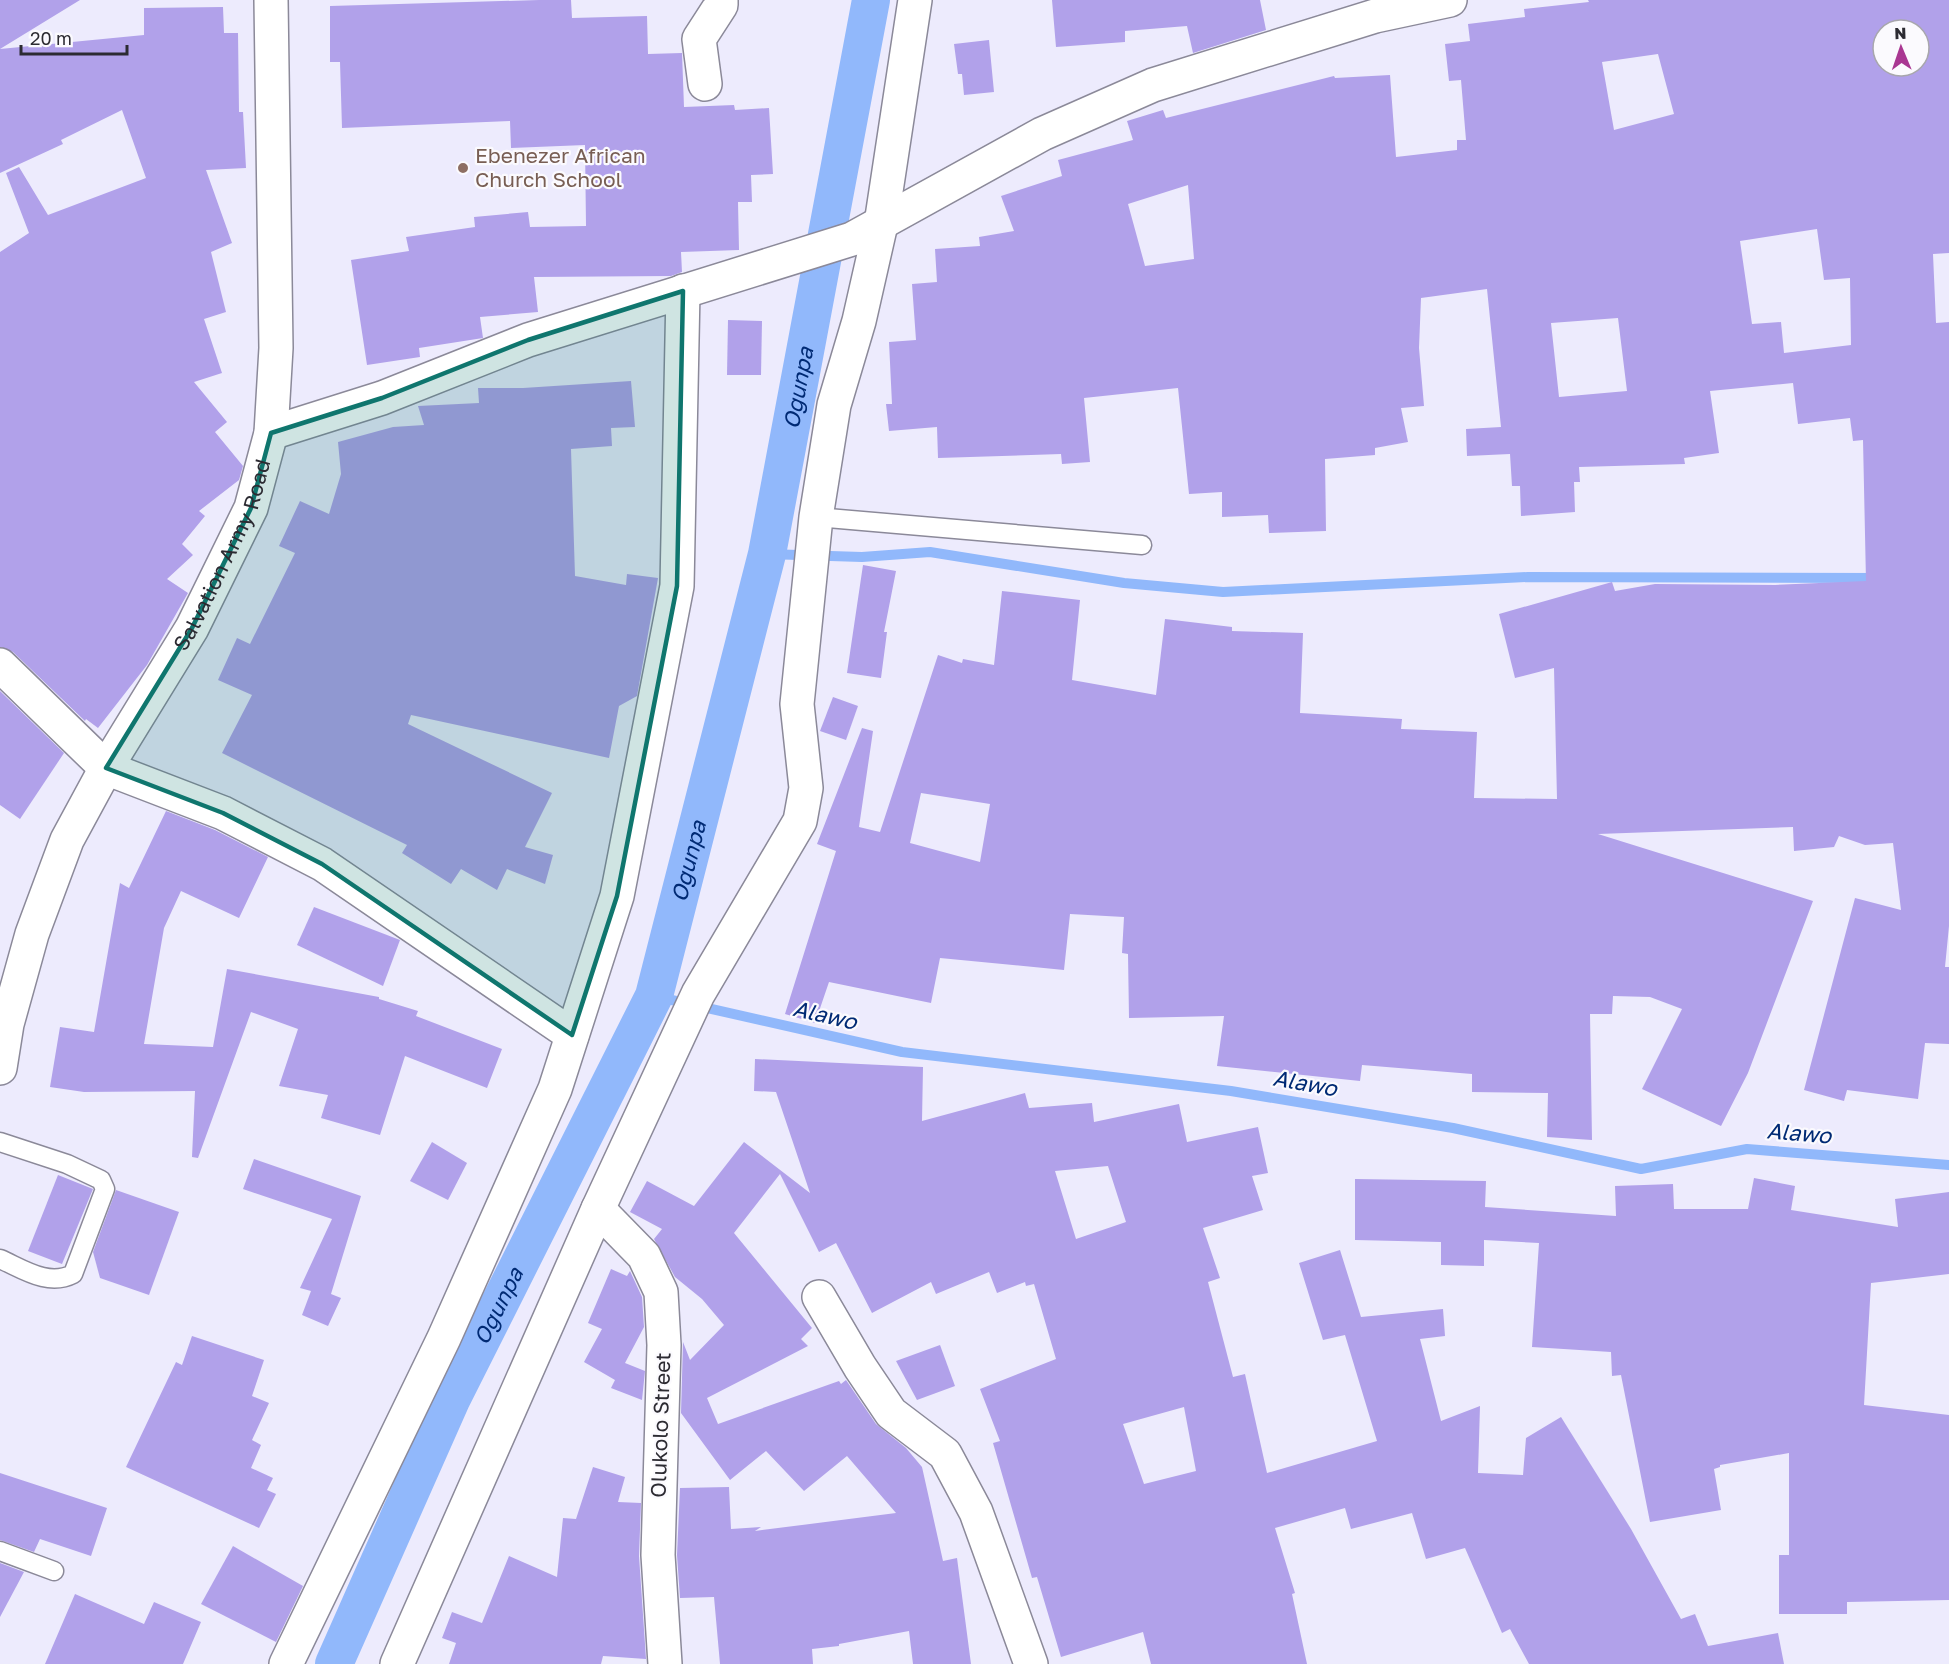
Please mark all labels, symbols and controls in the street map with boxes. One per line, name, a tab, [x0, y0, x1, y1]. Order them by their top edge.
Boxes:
scale bar	[21, 18, 128, 56]
north arrow	[1871, 18, 1931, 78]
text: N	[1894, 23, 1907, 43]
text: 20 m	[30, 27, 72, 49]
place label: Ebenezer African Church School	[475, 142, 646, 192]
marker: Ebenezer African Church School	[456, 161, 470, 175]
water label: Ogunpa	[777, 343, 819, 431]
street label: Salvation Army Road	[167, 456, 275, 655]
water label: Ogunpa	[665, 816, 712, 904]
water label: Alawo	[791, 994, 861, 1035]
water label: Alawo	[1271, 1064, 1341, 1102]
water label: Alawo	[1766, 1116, 1834, 1149]
water label: Ogunpa	[467, 1261, 529, 1349]
street label: Olukolo Street	[644, 1352, 676, 1498]

